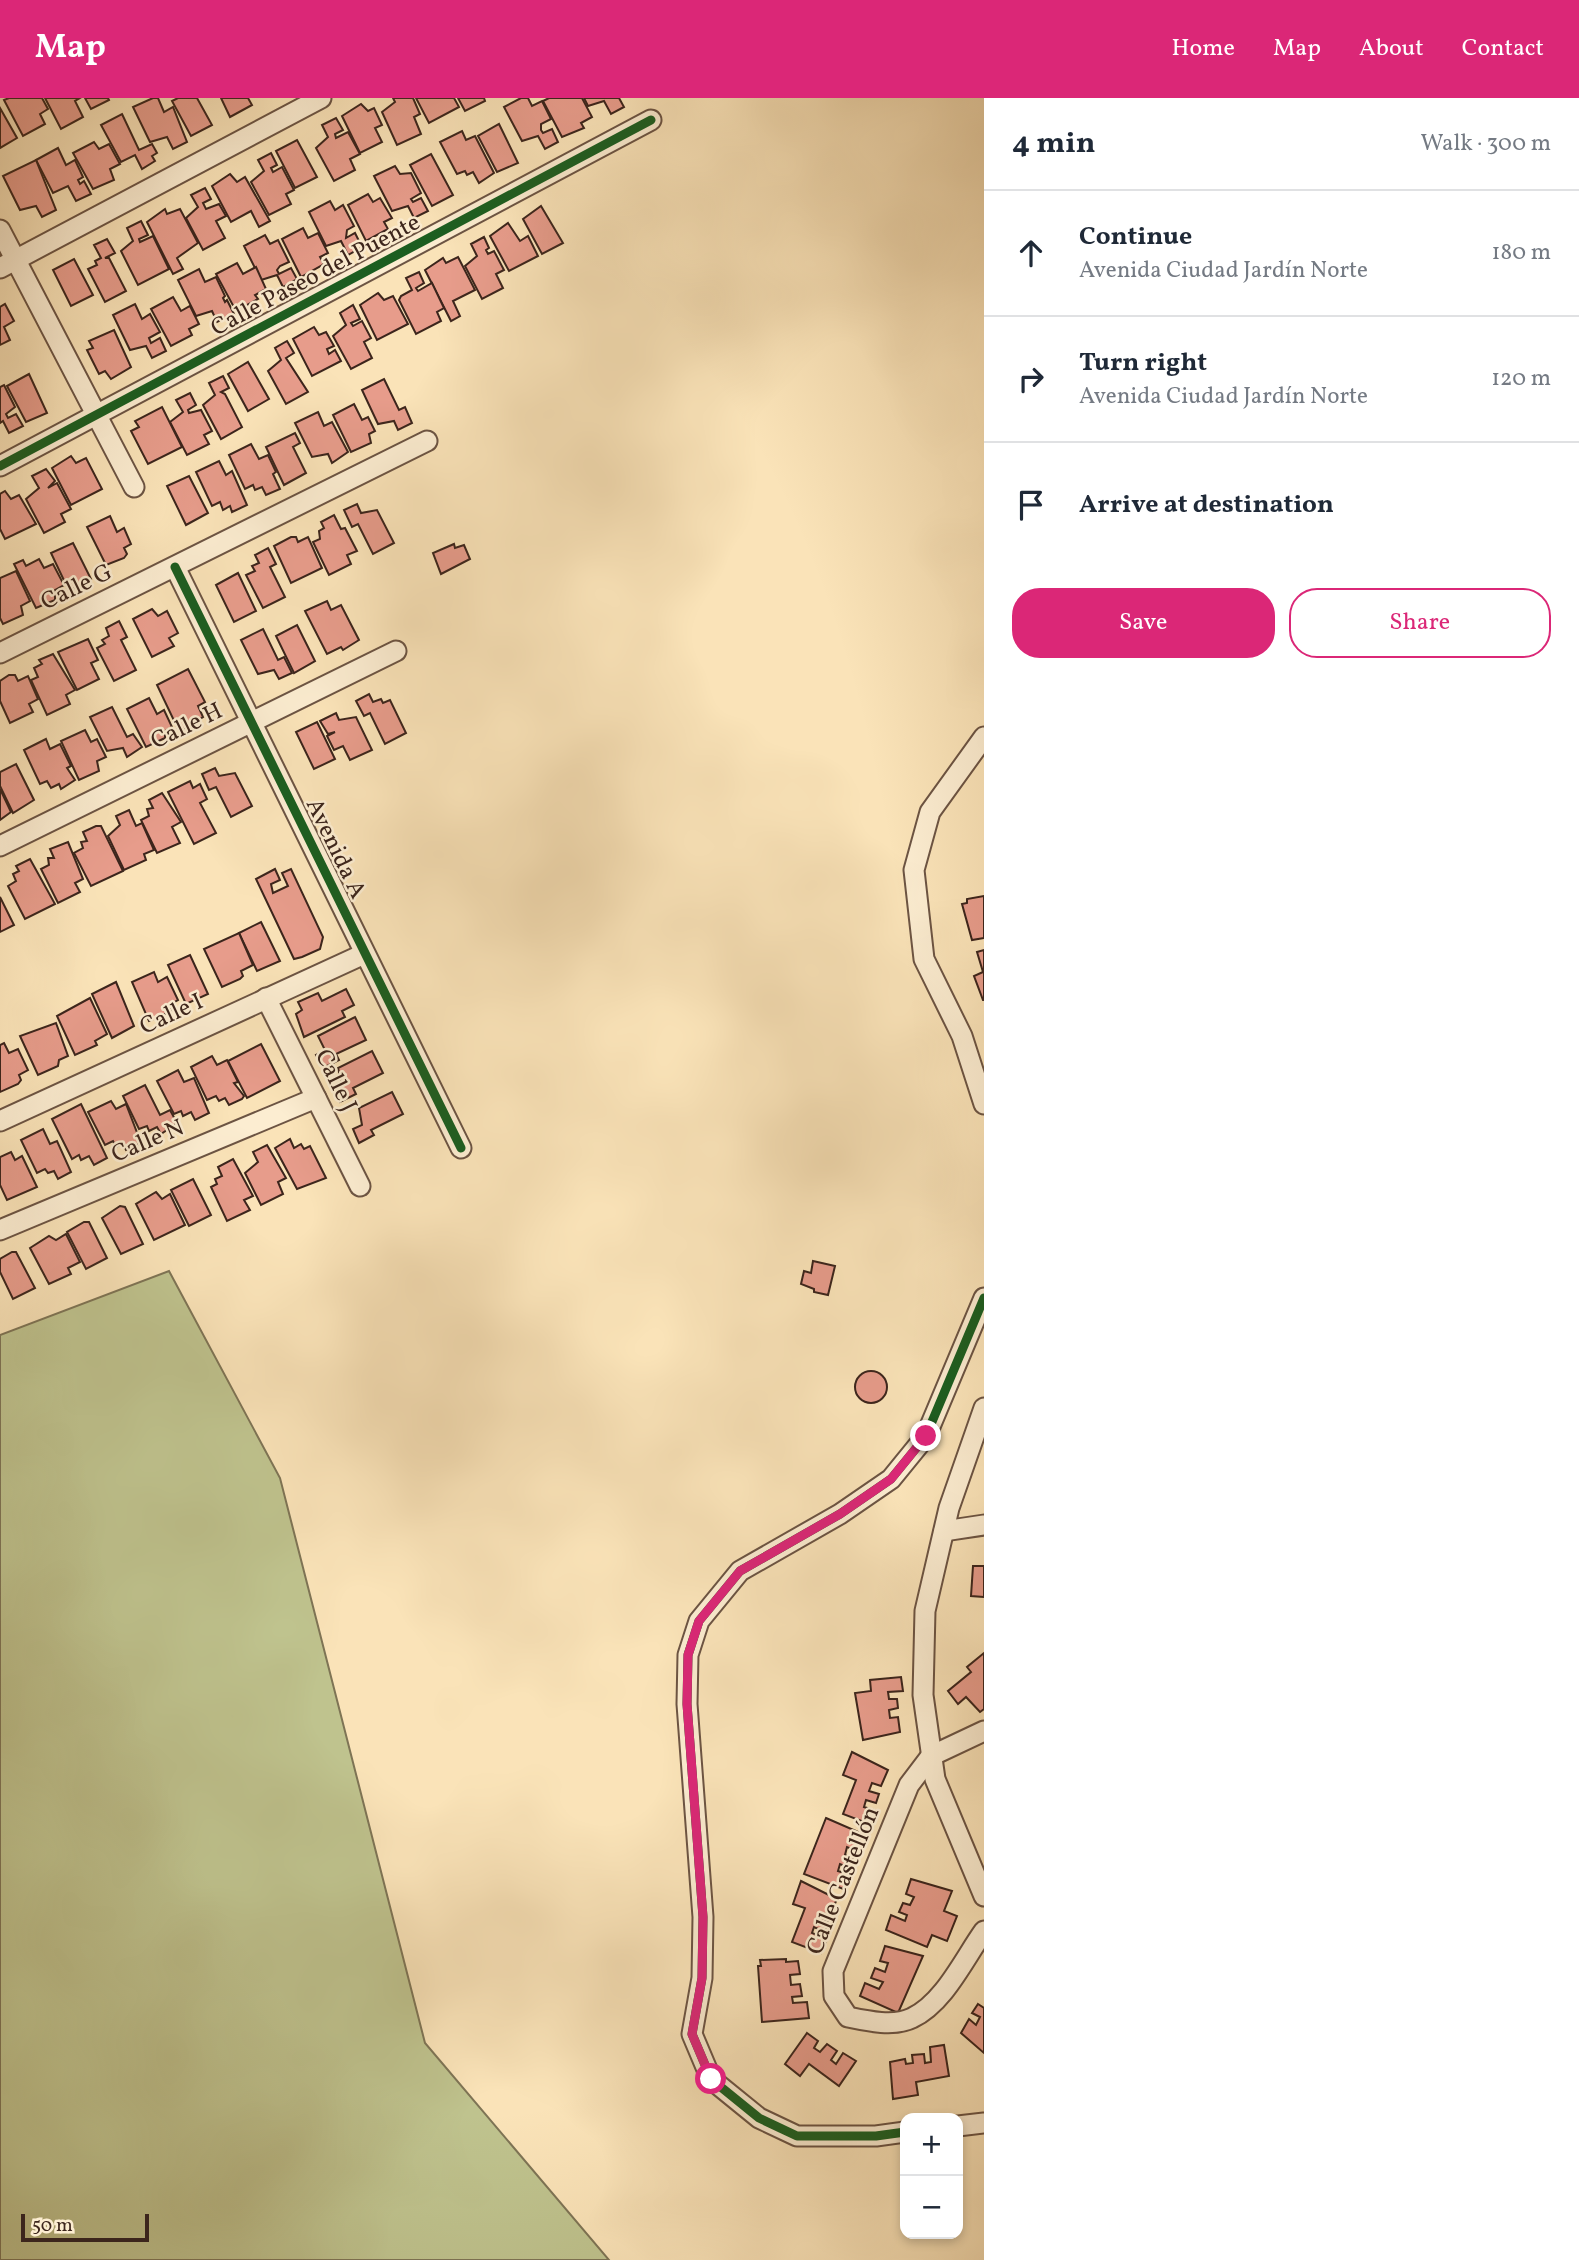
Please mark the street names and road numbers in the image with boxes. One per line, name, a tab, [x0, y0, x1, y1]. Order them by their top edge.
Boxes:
street label: Calle Paseo del Puente	[205, 206, 427, 346]
street label: Calle G	[36, 556, 118, 620]
street label: Calle H	[145, 695, 229, 759]
street label: Avenida A	[296, 793, 374, 905]
street label: Calle I	[135, 986, 209, 1044]
street label: Calle J	[305, 1044, 365, 1118]
street label: Calle N	[106, 1112, 190, 1172]
street label: Calle Castellón	[799, 1802, 889, 1960]

